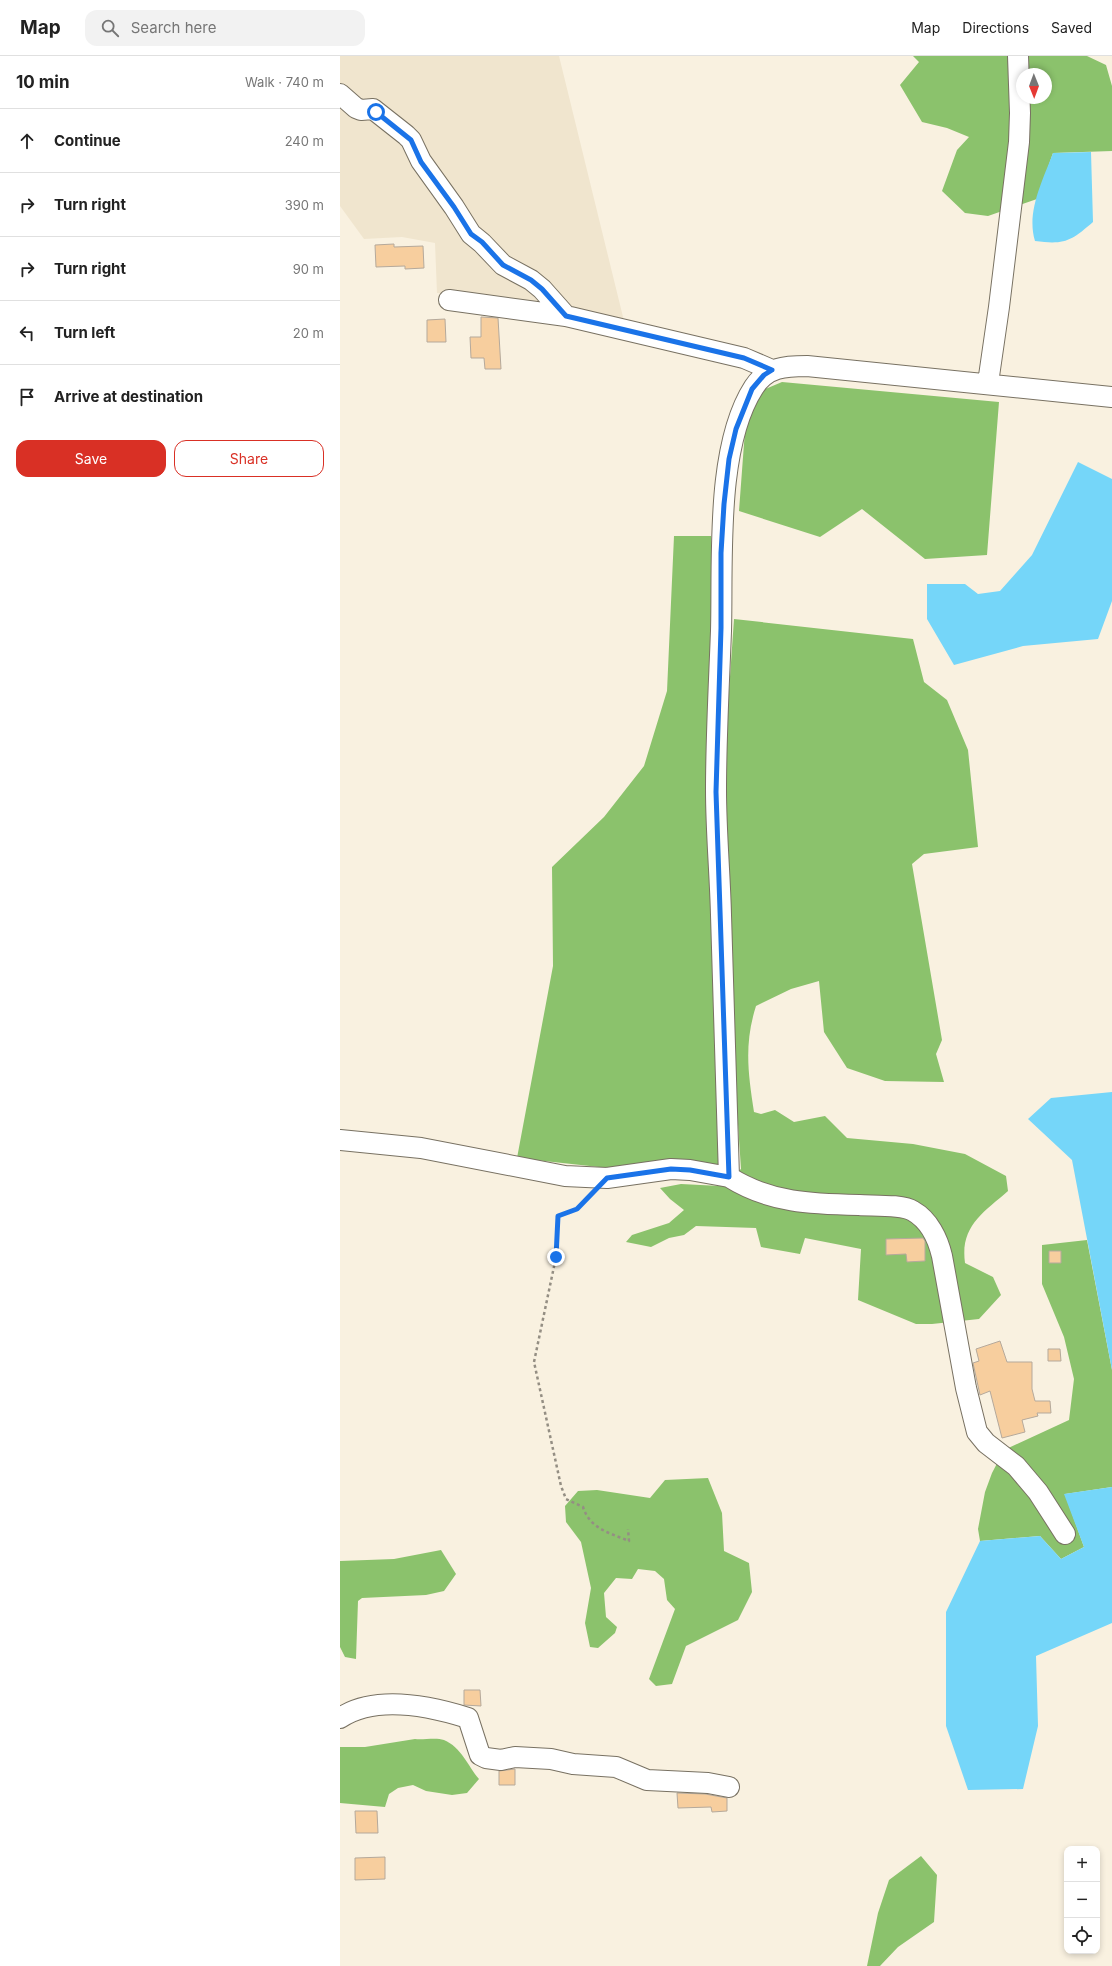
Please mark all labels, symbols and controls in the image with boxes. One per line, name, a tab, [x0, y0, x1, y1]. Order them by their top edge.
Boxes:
search box	[85, 10, 365, 46]
text: Map	[20, 16, 61, 39]
icon: search	[99, 17, 121, 39]
text: Search here	[131, 18, 216, 37]
text: Map	[911, 19, 940, 36]
text: Directions	[962, 19, 1029, 36]
text: Saved	[1051, 19, 1092, 36]
north arrow	[1016, 68, 1052, 104]
text: 10 min	[16, 72, 70, 92]
text: Walk · 740 m	[245, 74, 324, 90]
route start	[367, 103, 385, 121]
icon: ahead	[16, 130, 38, 152]
text: Continue	[54, 131, 121, 150]
text: 240 m	[285, 133, 324, 149]
icon: right	[16, 194, 38, 216]
text: Turn right	[54, 195, 126, 214]
text: 390 m	[285, 197, 324, 213]
icon: right	[16, 258, 38, 280]
text: Turn right	[54, 259, 126, 278]
text: 90 m	[293, 261, 324, 277]
icon: left	[16, 322, 38, 344]
text: Turn left	[54, 323, 115, 342]
text: 20 m	[293, 325, 324, 341]
icon: arrive	[16, 386, 38, 408]
text: Arrive at destination	[54, 387, 203, 406]
button: Save	[16, 440, 166, 477]
button: Share	[174, 440, 324, 477]
route end	[547, 1248, 565, 1266]
map controls	[1064, 1846, 1100, 1954]
button: +	[1064, 1846, 1100, 1882]
button: −	[1064, 1882, 1100, 1918]
button: locate	[1064, 1918, 1100, 1954]

